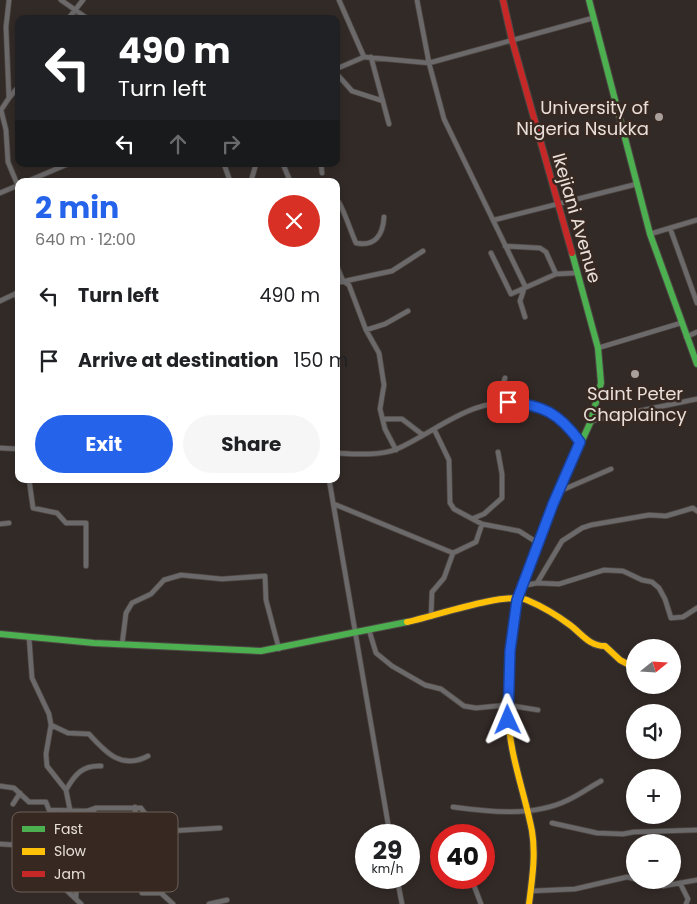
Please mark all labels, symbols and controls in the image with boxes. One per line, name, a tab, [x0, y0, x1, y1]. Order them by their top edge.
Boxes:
text: 490 m	[118, 26, 231, 75]
icon: left	[35, 35, 100, 100]
text: Turn left	[118, 73, 206, 104]
place label: University of Nigeria Nsukka	[516, 95, 649, 141]
marker: University of Nigeria Nsukka	[653, 111, 665, 123]
icon: left	[111, 130, 139, 158]
icon: ahead	[164, 130, 192, 158]
icon: right	[217, 130, 245, 158]
street label: Ikejiani Avenue	[546, 150, 608, 286]
text: 2 min	[35, 186, 119, 229]
button: close	[268, 195, 320, 247]
text: 640 m · 12:00	[35, 228, 136, 251]
icon: left	[35, 282, 63, 310]
text: Turn left	[78, 282, 159, 309]
text: 490 m	[260, 282, 320, 309]
icon: arrive	[35, 347, 63, 375]
text: Arrive at destination	[78, 347, 279, 374]
text: 150 m	[294, 347, 348, 374]
marker: Saint Peter Chaplaincy	[629, 368, 641, 380]
pin	[487, 381, 529, 423]
place label: Saint Peter Chaplaincy	[583, 381, 687, 427]
icon: arrive	[494, 388, 522, 416]
button: Exit	[35, 415, 173, 473]
button: Share	[183, 415, 320, 473]
north arrow	[626, 639, 681, 694]
map controls	[626, 639, 681, 889]
position arrow	[481, 693, 533, 745]
button: sound	[626, 704, 681, 759]
button: +	[626, 769, 681, 824]
legend	[12, 812, 178, 892]
text: Fast	[54, 819, 83, 839]
speed limit sign: 40	[430, 824, 495, 889]
text: 29	[373, 833, 402, 868]
button: −	[626, 834, 681, 889]
text: Slow	[54, 841, 87, 861]
text: km/h	[372, 860, 403, 877]
text: Jam	[54, 864, 85, 884]

